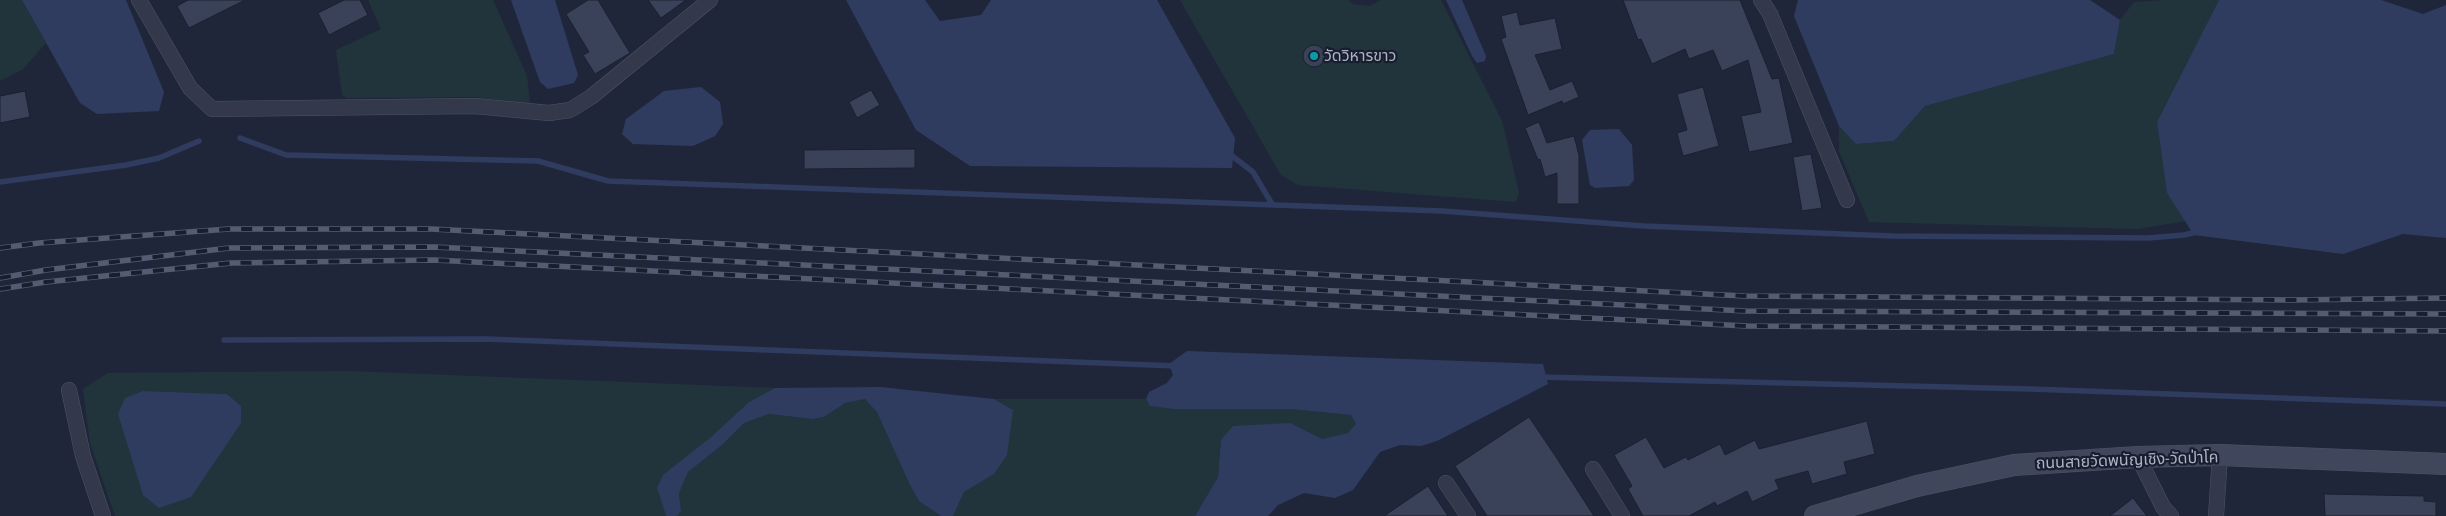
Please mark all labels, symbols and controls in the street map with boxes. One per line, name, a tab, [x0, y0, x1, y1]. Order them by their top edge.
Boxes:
place label: วัดวิหารขาว	[1324, 46, 1396, 66]
marker: วัดวิหารขาว	[1308, 50, 1320, 62]
street label: ถนนสายวัดพนัญเชิง-วัดป่าโค	[2035, 447, 2219, 473]

